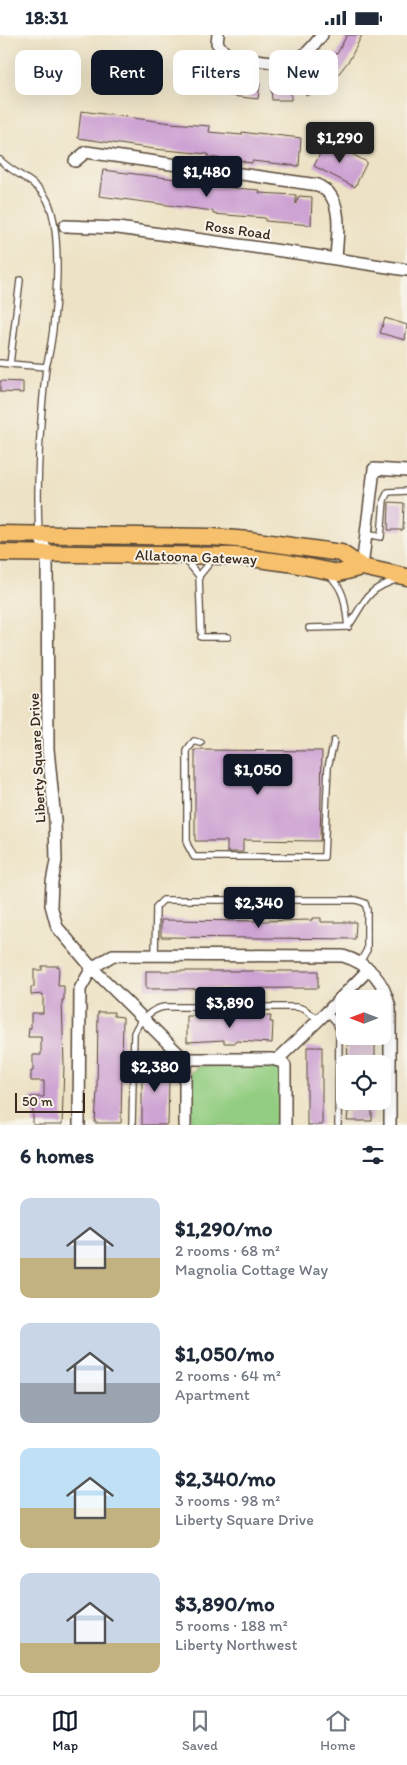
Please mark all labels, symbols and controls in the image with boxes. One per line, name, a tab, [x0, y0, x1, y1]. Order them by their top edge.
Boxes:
text: 18:31	[25, 6, 68, 29]
chip: Buy	[15, 50, 81, 95]
chip: Rent	[91, 50, 163, 95]
chip: Filters	[173, 50, 259, 95]
chip: New	[269, 50, 338, 95]
pin: $1,290	[299, 121, 381, 164]
text: $1,290	[317, 128, 363, 147]
pin: $1,480	[166, 155, 248, 198]
text: $1,480	[183, 162, 231, 181]
street label: Ross Road	[204, 216, 272, 244]
street label: Allatoona Gateway	[135, 546, 257, 568]
street label: Liberty Square Drive	[25, 693, 49, 823]
pin: $1,050	[217, 753, 299, 796]
text: $1,050	[234, 760, 282, 779]
pin: $2,340	[218, 887, 300, 929]
text: $2,340	[235, 893, 283, 912]
pin: $3,890	[189, 987, 271, 1029]
north arrow	[336, 990, 391, 1045]
map controls	[336, 990, 391, 1110]
text: $3,890	[206, 993, 254, 1012]
pin: $2,380	[114, 1051, 196, 1093]
button: locate	[336, 1055, 391, 1110]
text: $2,380	[131, 1057, 179, 1076]
scale bar	[15, 1090, 85, 1113]
text: 50 m	[22, 1093, 53, 1110]
icon: filters	[359, 1141, 387, 1169]
text: 6 homes	[20, 1143, 94, 1168]
text: $1,290/mo	[175, 1216, 272, 1241]
icon: home	[60, 1218, 120, 1278]
text: 2 rooms · 68 m²	[175, 1241, 280, 1260]
text: Magnolia Cottage Way	[175, 1260, 328, 1279]
text: $1,050/mo	[175, 1341, 274, 1366]
icon: home	[60, 1343, 120, 1403]
text: 2 rooms · 64 m²	[175, 1366, 281, 1385]
text: Apartment	[175, 1385, 250, 1404]
text: $2,340/mo	[175, 1466, 276, 1491]
icon: home	[60, 1468, 120, 1528]
text: 3 rooms · 98 m²	[175, 1491, 280, 1510]
text: Liberty Square Drive	[175, 1510, 314, 1529]
text: $3,890/mo	[175, 1591, 275, 1616]
icon: home	[60, 1593, 120, 1653]
text: 5 rooms · 188 m²	[175, 1616, 288, 1635]
text: Liberty Northwest	[175, 1635, 298, 1654]
tab: Map	[51, 1707, 79, 1754]
tab: Saved	[182, 1707, 218, 1754]
tab: Home	[320, 1707, 356, 1754]

